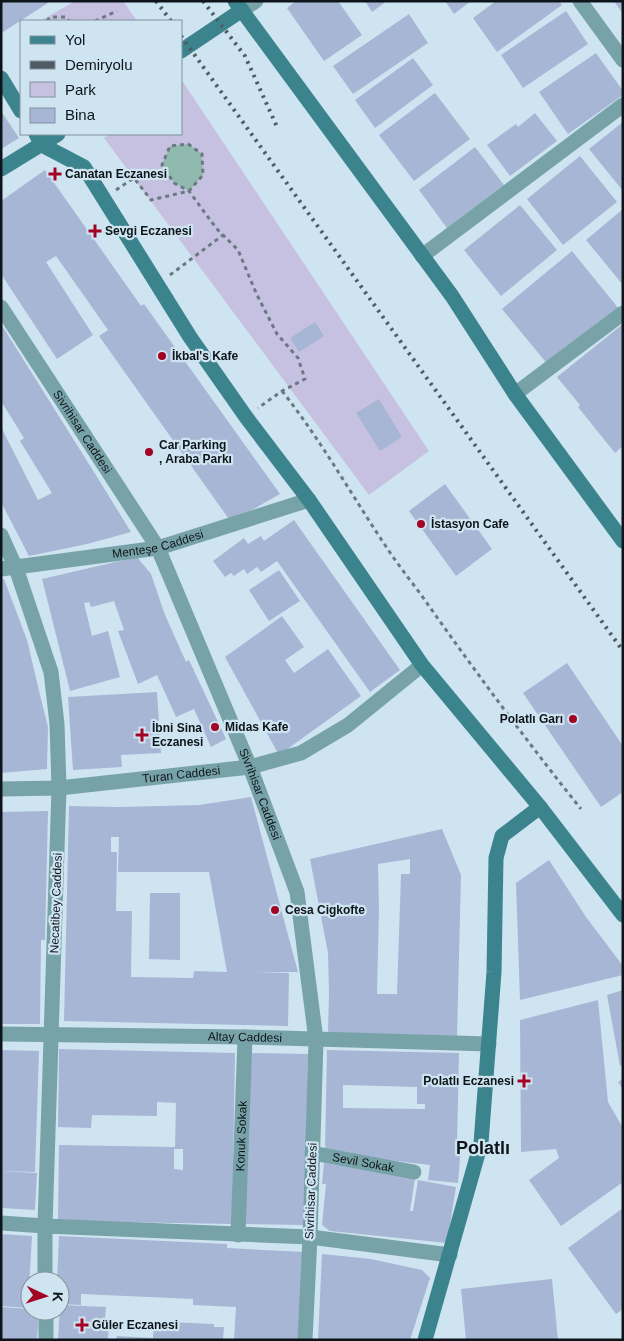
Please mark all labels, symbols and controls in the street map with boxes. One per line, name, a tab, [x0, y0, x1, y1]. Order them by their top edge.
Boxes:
legend	[20, 20, 182, 135]
text: Yol	[65, 31, 85, 48]
text: Demiryolu	[65, 56, 133, 73]
text: Park	[65, 81, 96, 98]
text: Bina	[65, 106, 96, 123]
place label: Canatan Eczanesi	[65, 167, 167, 181]
marker: Canatan Eczanesi	[49, 168, 61, 180]
place label: Sevgi Eczanesi	[105, 224, 192, 238]
marker: Sevgi Eczanesi	[89, 225, 101, 237]
place label: İkbal's Kafe	[172, 348, 239, 363]
marker: İkbal's Kafe	[156, 350, 168, 362]
street label: Sivrihisar Caddesi	[50, 387, 115, 476]
place label: Car Parking , Araba Parkı	[159, 438, 232, 466]
marker: Car Parking , Araba Parkı	[143, 446, 155, 458]
place label: İstasyon Cafe	[431, 516, 509, 531]
marker: İstasyon Cafe	[415, 518, 427, 530]
street label: Menteşe Caddesi	[111, 527, 205, 561]
place label: Polatlı Garı	[500, 712, 563, 726]
marker: Polatlı Garı	[567, 713, 579, 725]
place label: İbni Sina Eczanesi	[152, 720, 203, 749]
place label: Midas Kafe	[225, 720, 289, 734]
marker: Midas Kafe	[209, 721, 221, 733]
marker: İbni Sina Eczanesi	[136, 729, 148, 741]
street label: Sivrihisar Caddesi	[236, 746, 284, 842]
street label: Turan Caddesi	[142, 763, 221, 786]
street label: Necatibey Caddesi	[47, 852, 65, 954]
place label: Cesa Cigkofte	[285, 903, 365, 917]
marker: Cesa Cigkofte	[269, 904, 281, 916]
street label: Altay Caddesi	[208, 1030, 282, 1045]
place label: Polatlı Eczanesi	[423, 1074, 514, 1088]
marker: Polatlı Eczanesi	[518, 1075, 530, 1087]
street label: Konuk Sokak	[233, 1099, 250, 1172]
district label: Polatlı	[456, 1138, 510, 1158]
street label: Sivrihisar Caddesi	[302, 1142, 320, 1240]
street label: Sevil Sokak	[331, 1150, 396, 1175]
north arrow	[20, 1271, 70, 1321]
text: K	[50, 1291, 66, 1303]
place label: Güler Eczanesi	[92, 1318, 178, 1332]
marker: Güler Eczanesi	[76, 1319, 88, 1331]

